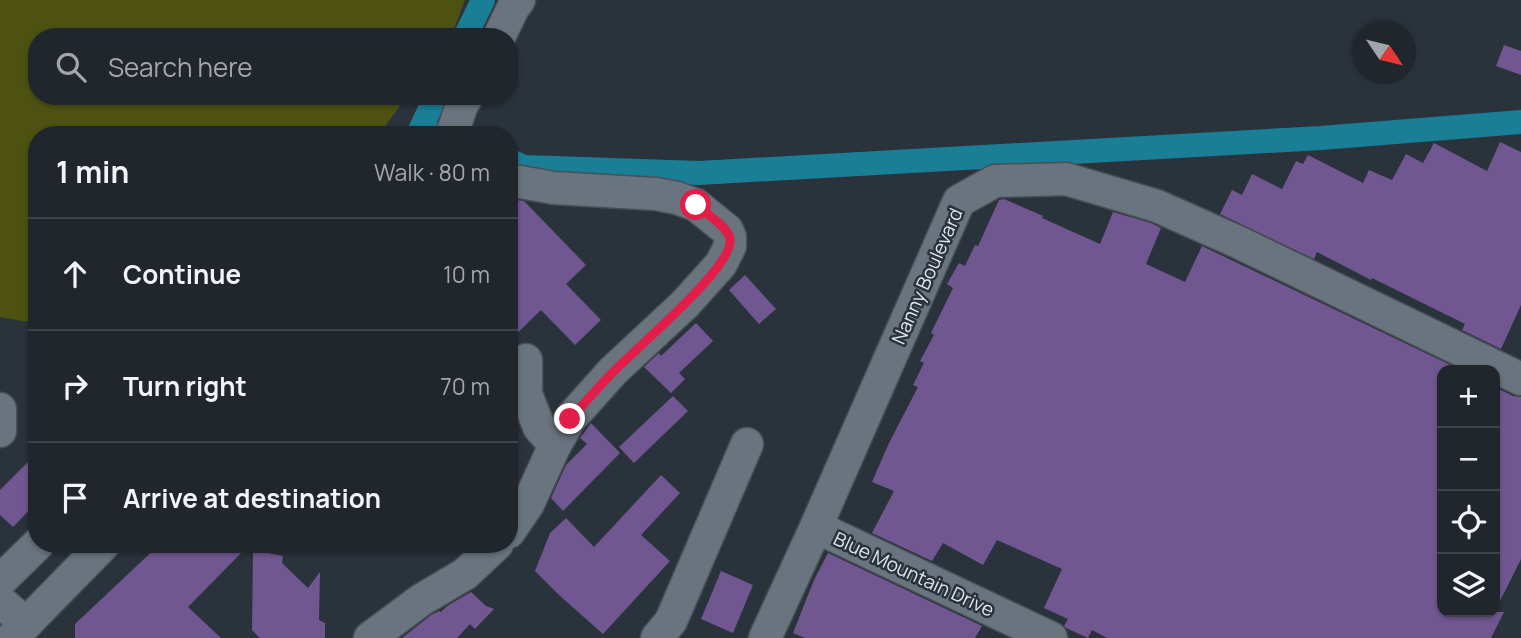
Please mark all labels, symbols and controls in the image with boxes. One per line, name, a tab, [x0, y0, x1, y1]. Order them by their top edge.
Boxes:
north arrow	[1353, 21, 1416, 84]
search box	[28, 28, 518, 105]
icon: search	[52, 48, 90, 86]
text: Search here	[108, 49, 253, 85]
text: 1 min	[56, 151, 129, 192]
text: Walk · 80 m	[374, 156, 490, 188]
route start	[680, 189, 711, 220]
street label: Nanny Boulevard	[885, 204, 969, 348]
icon: ahead	[56, 255, 94, 293]
text: Continue	[123, 256, 241, 292]
text: 10 m	[443, 258, 490, 290]
map controls	[1437, 365, 1500, 617]
button: +	[1437, 365, 1500, 428]
icon: right	[56, 367, 94, 405]
text: Turn right	[123, 368, 247, 404]
text: 70 m	[440, 370, 490, 402]
route end	[554, 403, 585, 434]
button: −	[1437, 428, 1500, 491]
icon: arrive	[56, 479, 94, 517]
text: Arrive at destination	[123, 480, 381, 516]
button: locate	[1437, 491, 1500, 554]
street label: Blue Mountain Drive	[830, 525, 998, 623]
button: layers	[1437, 554, 1500, 617]

